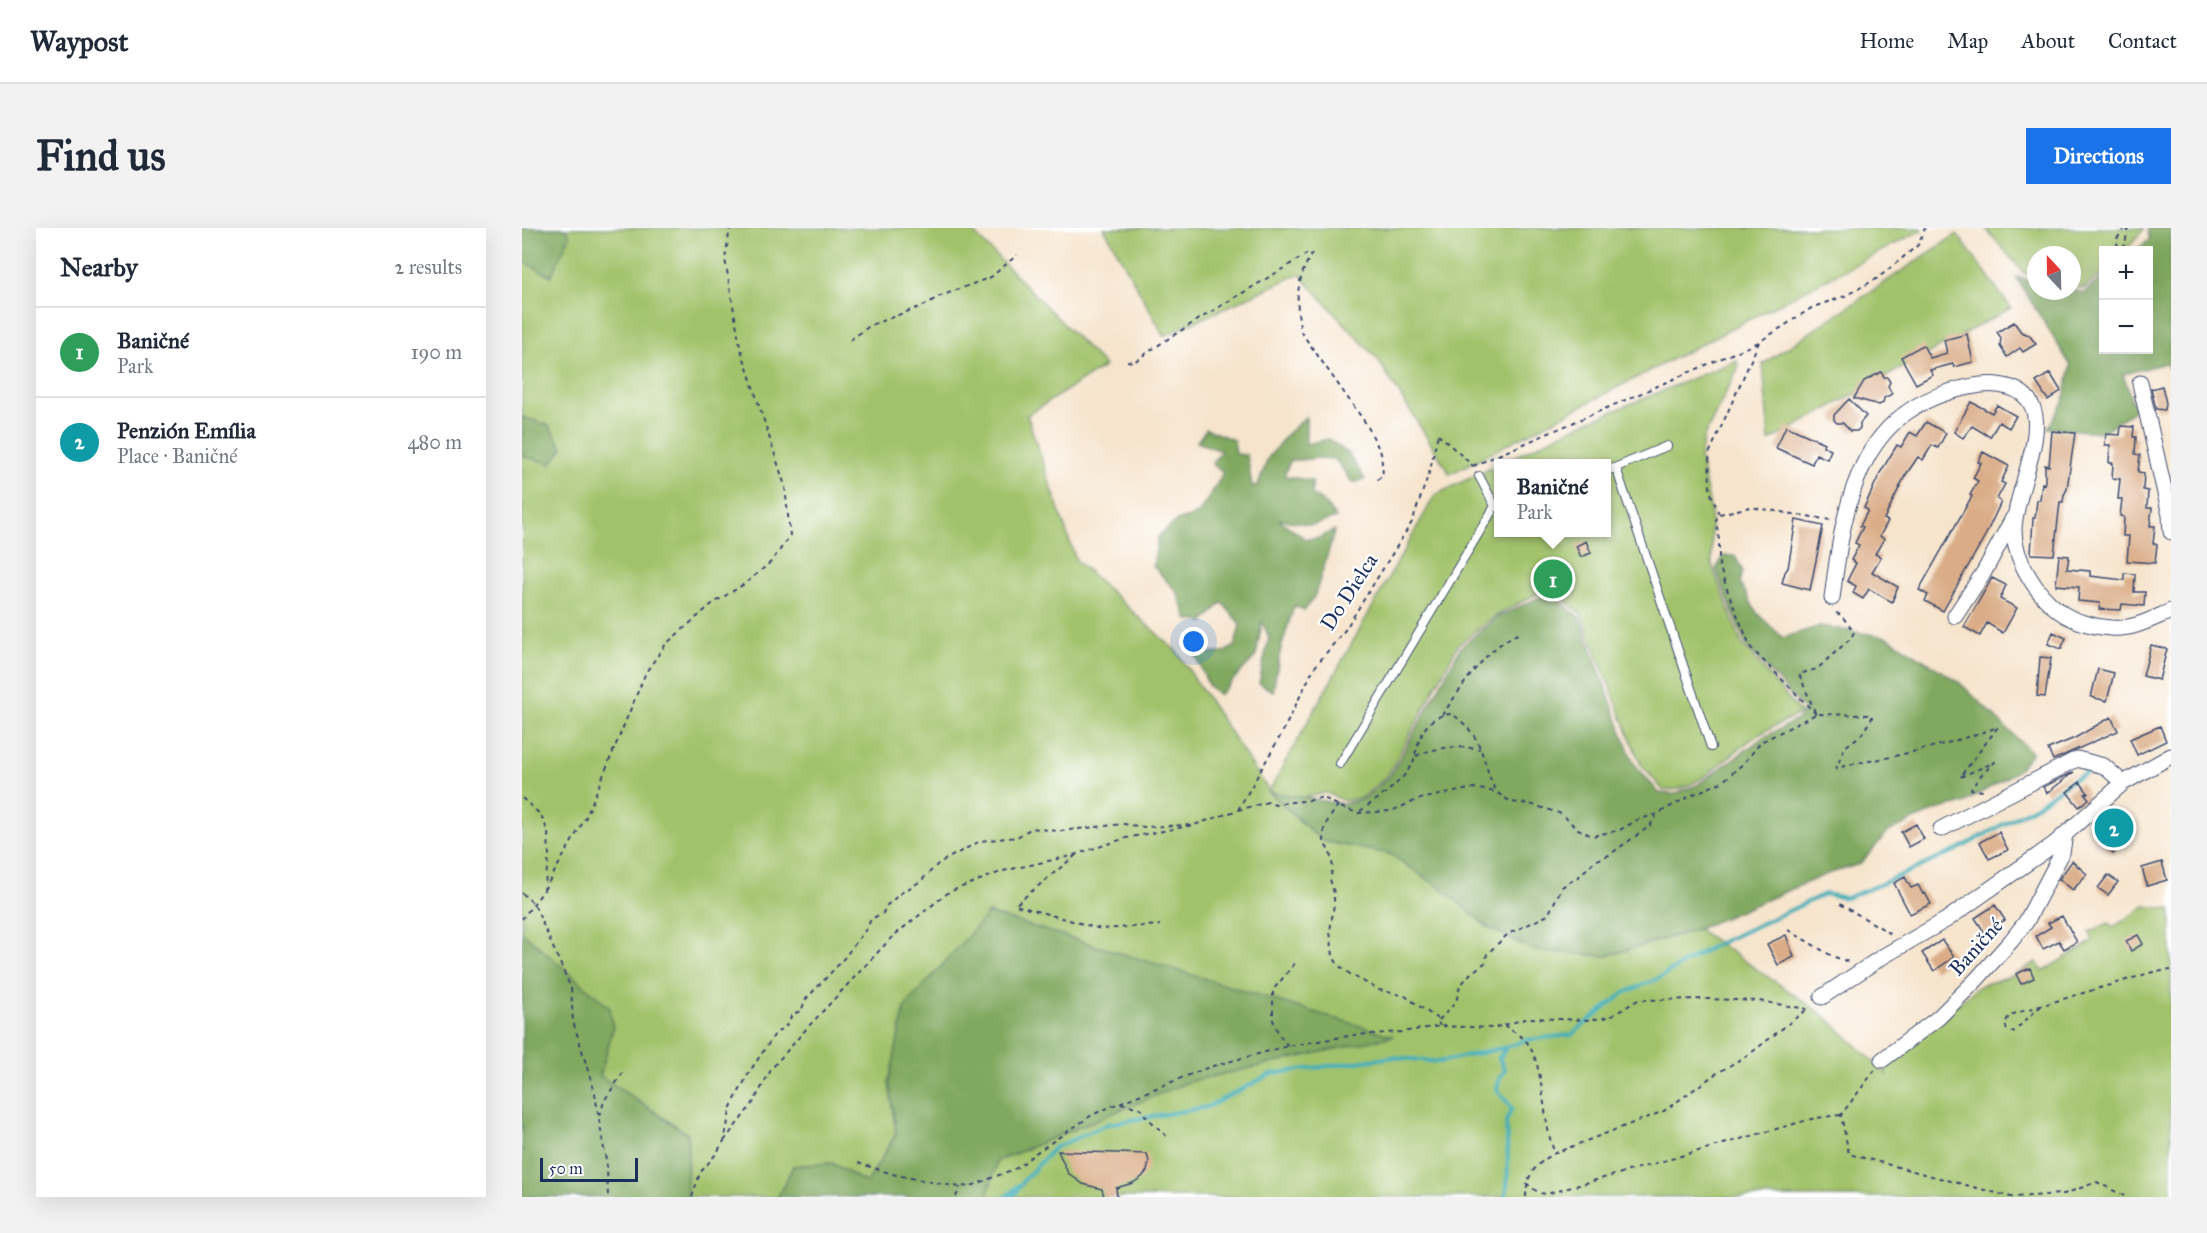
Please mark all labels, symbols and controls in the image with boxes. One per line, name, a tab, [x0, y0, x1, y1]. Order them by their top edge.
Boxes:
text: Waypost	[30, 24, 128, 59]
text: Home	[1859, 28, 1914, 54]
text: Map	[1947, 28, 1988, 54]
text: About	[2021, 28, 2075, 54]
text: Contact	[2108, 28, 2177, 54]
button: Directions	[2026, 128, 2171, 184]
text: Find us	[36, 130, 166, 182]
north arrow	[2027, 246, 2081, 300]
map controls	[2099, 246, 2153, 354]
button: +	[2099, 246, 2153, 300]
text: Nearby	[60, 251, 138, 283]
text: 2 results	[394, 255, 462, 279]
button: −	[2099, 300, 2153, 354]
text: Baničné	[117, 327, 189, 354]
text: 1	[76, 340, 83, 364]
text: 190 m	[411, 340, 462, 364]
text: Park	[117, 354, 153, 378]
text: Penzión Emília	[117, 417, 256, 444]
text: 2	[75, 430, 84, 454]
text: 480 m	[407, 430, 462, 454]
text: Place · Baničné	[117, 444, 238, 468]
popup	[1494, 459, 1611, 537]
text: Baničné	[1516, 473, 1589, 500]
text: Park	[1516, 500, 1553, 524]
street label: Do Dielca	[1315, 549, 1383, 635]
pin: 1	[1534, 556, 1572, 602]
your location	[1179, 627, 1208, 656]
pin: 2	[2094, 806, 2134, 850]
street label: Baničné	[1943, 913, 2009, 981]
scale bar	[540, 1155, 638, 1182]
text: 50 m	[549, 1159, 583, 1178]

